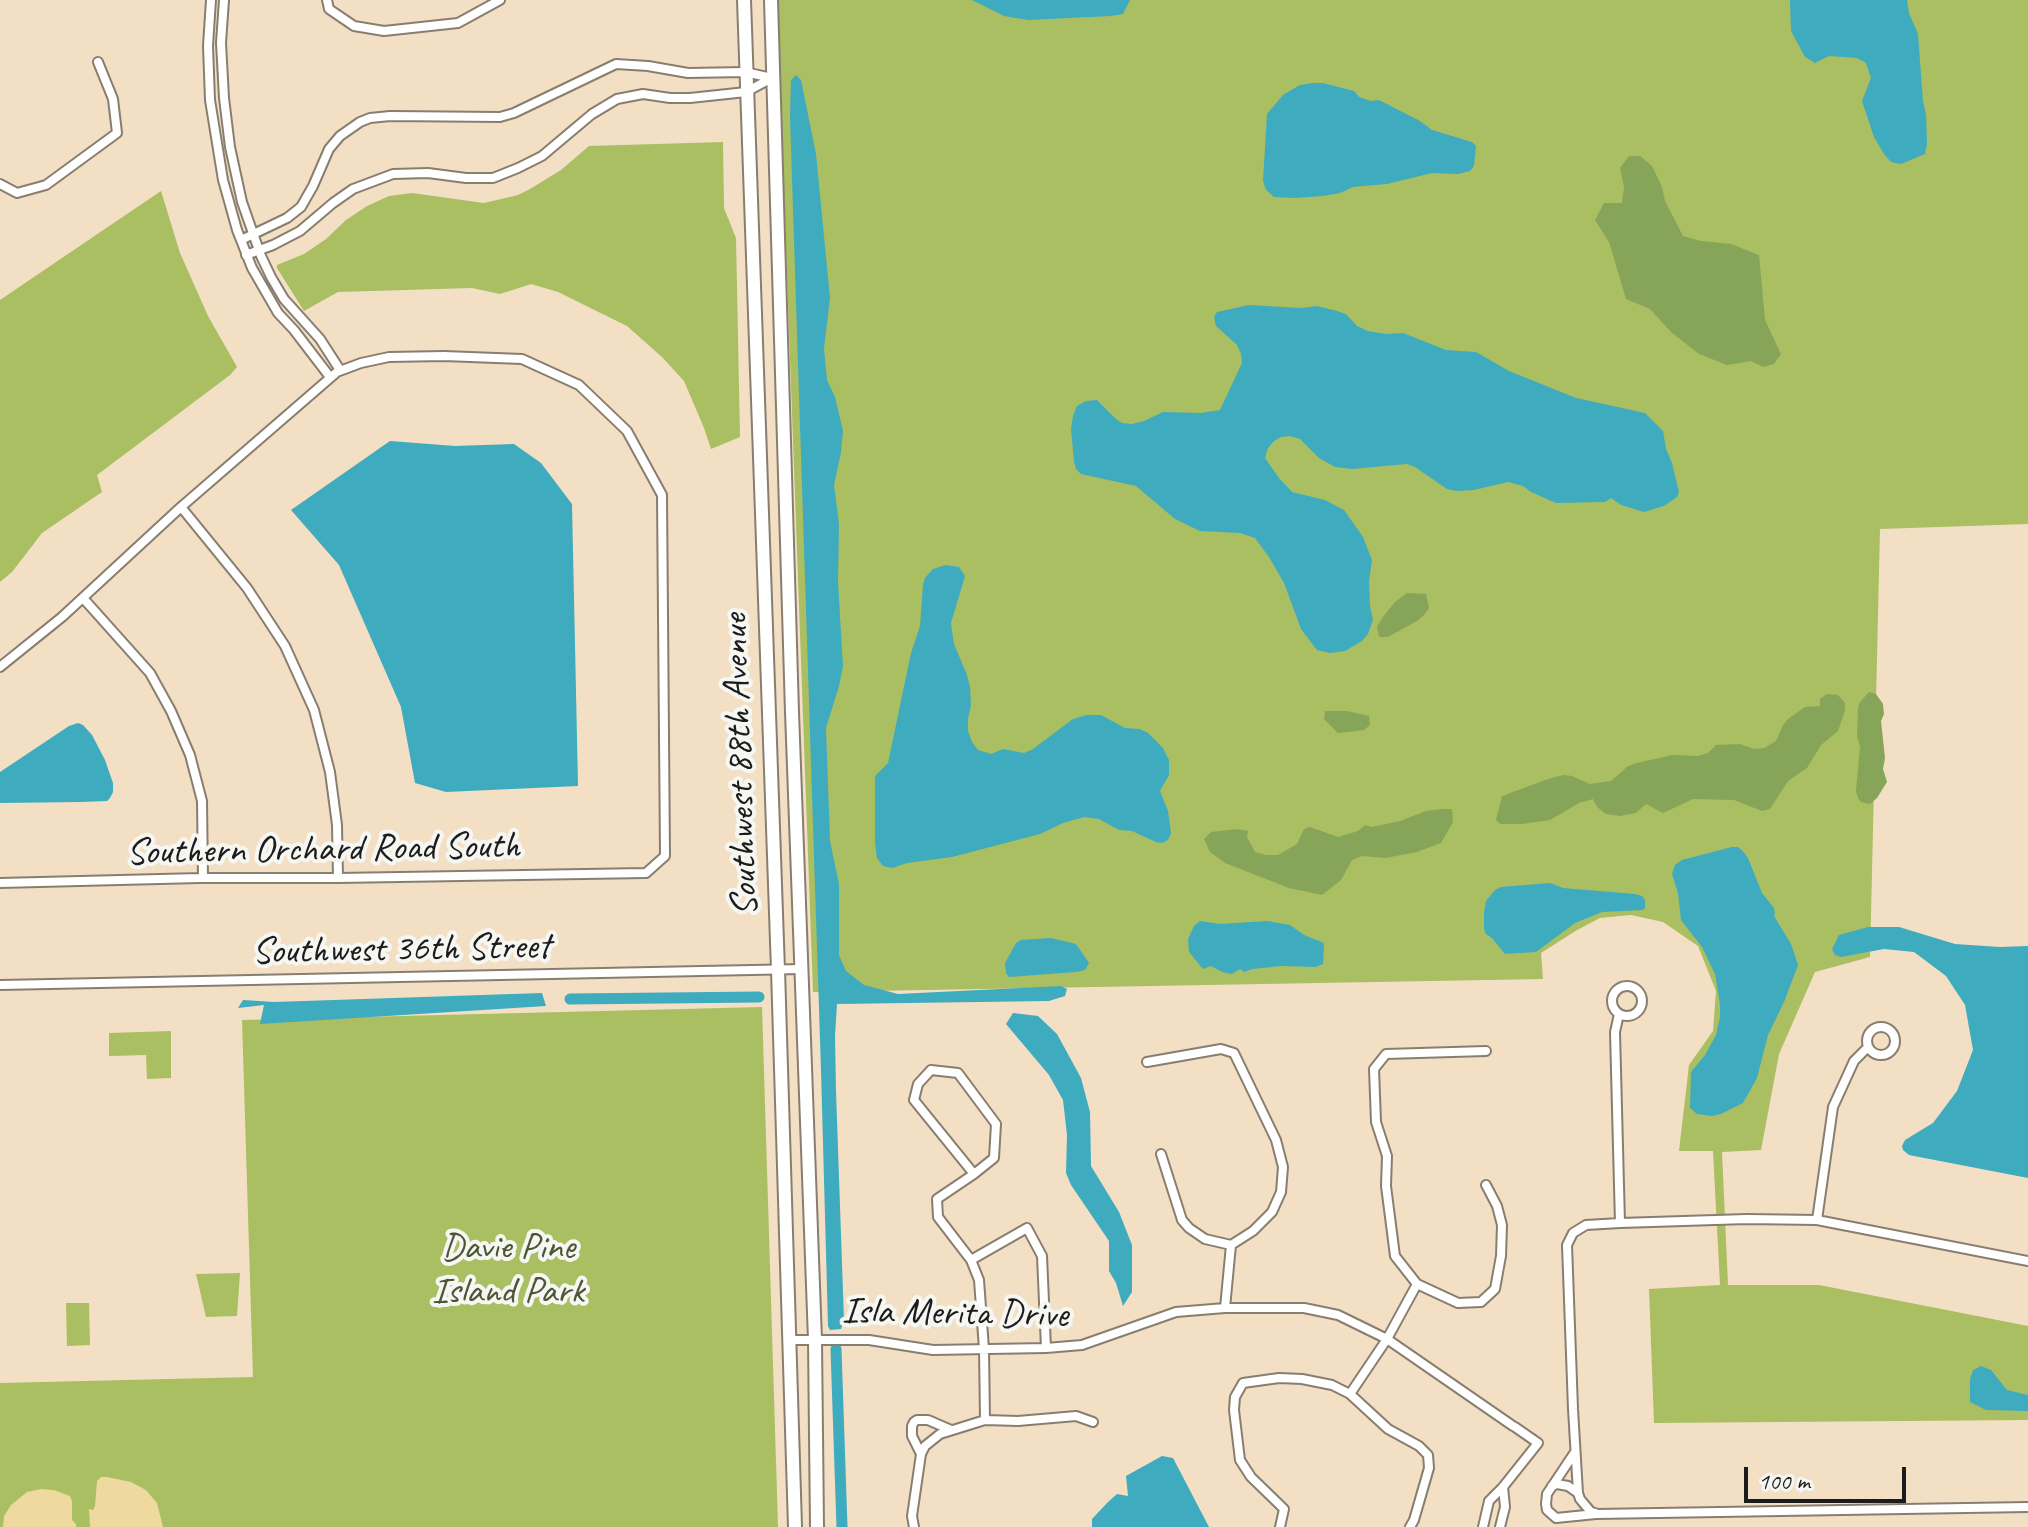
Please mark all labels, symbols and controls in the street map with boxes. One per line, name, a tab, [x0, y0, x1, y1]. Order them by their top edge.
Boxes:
street label: Southwest 88th Avenue	[713, 613, 769, 917]
street label: Southern Orchard Road South	[126, 824, 520, 876]
street label: Southwest 36th Street	[252, 925, 550, 975]
park label: Davie Pine Island Park	[432, 1225, 584, 1314]
street label: Isla Merita Drive	[842, 1289, 1068, 1339]
scale bar	[1748, 1451, 1910, 1501]
text: 100 m	[1758, 1466, 1810, 1496]

